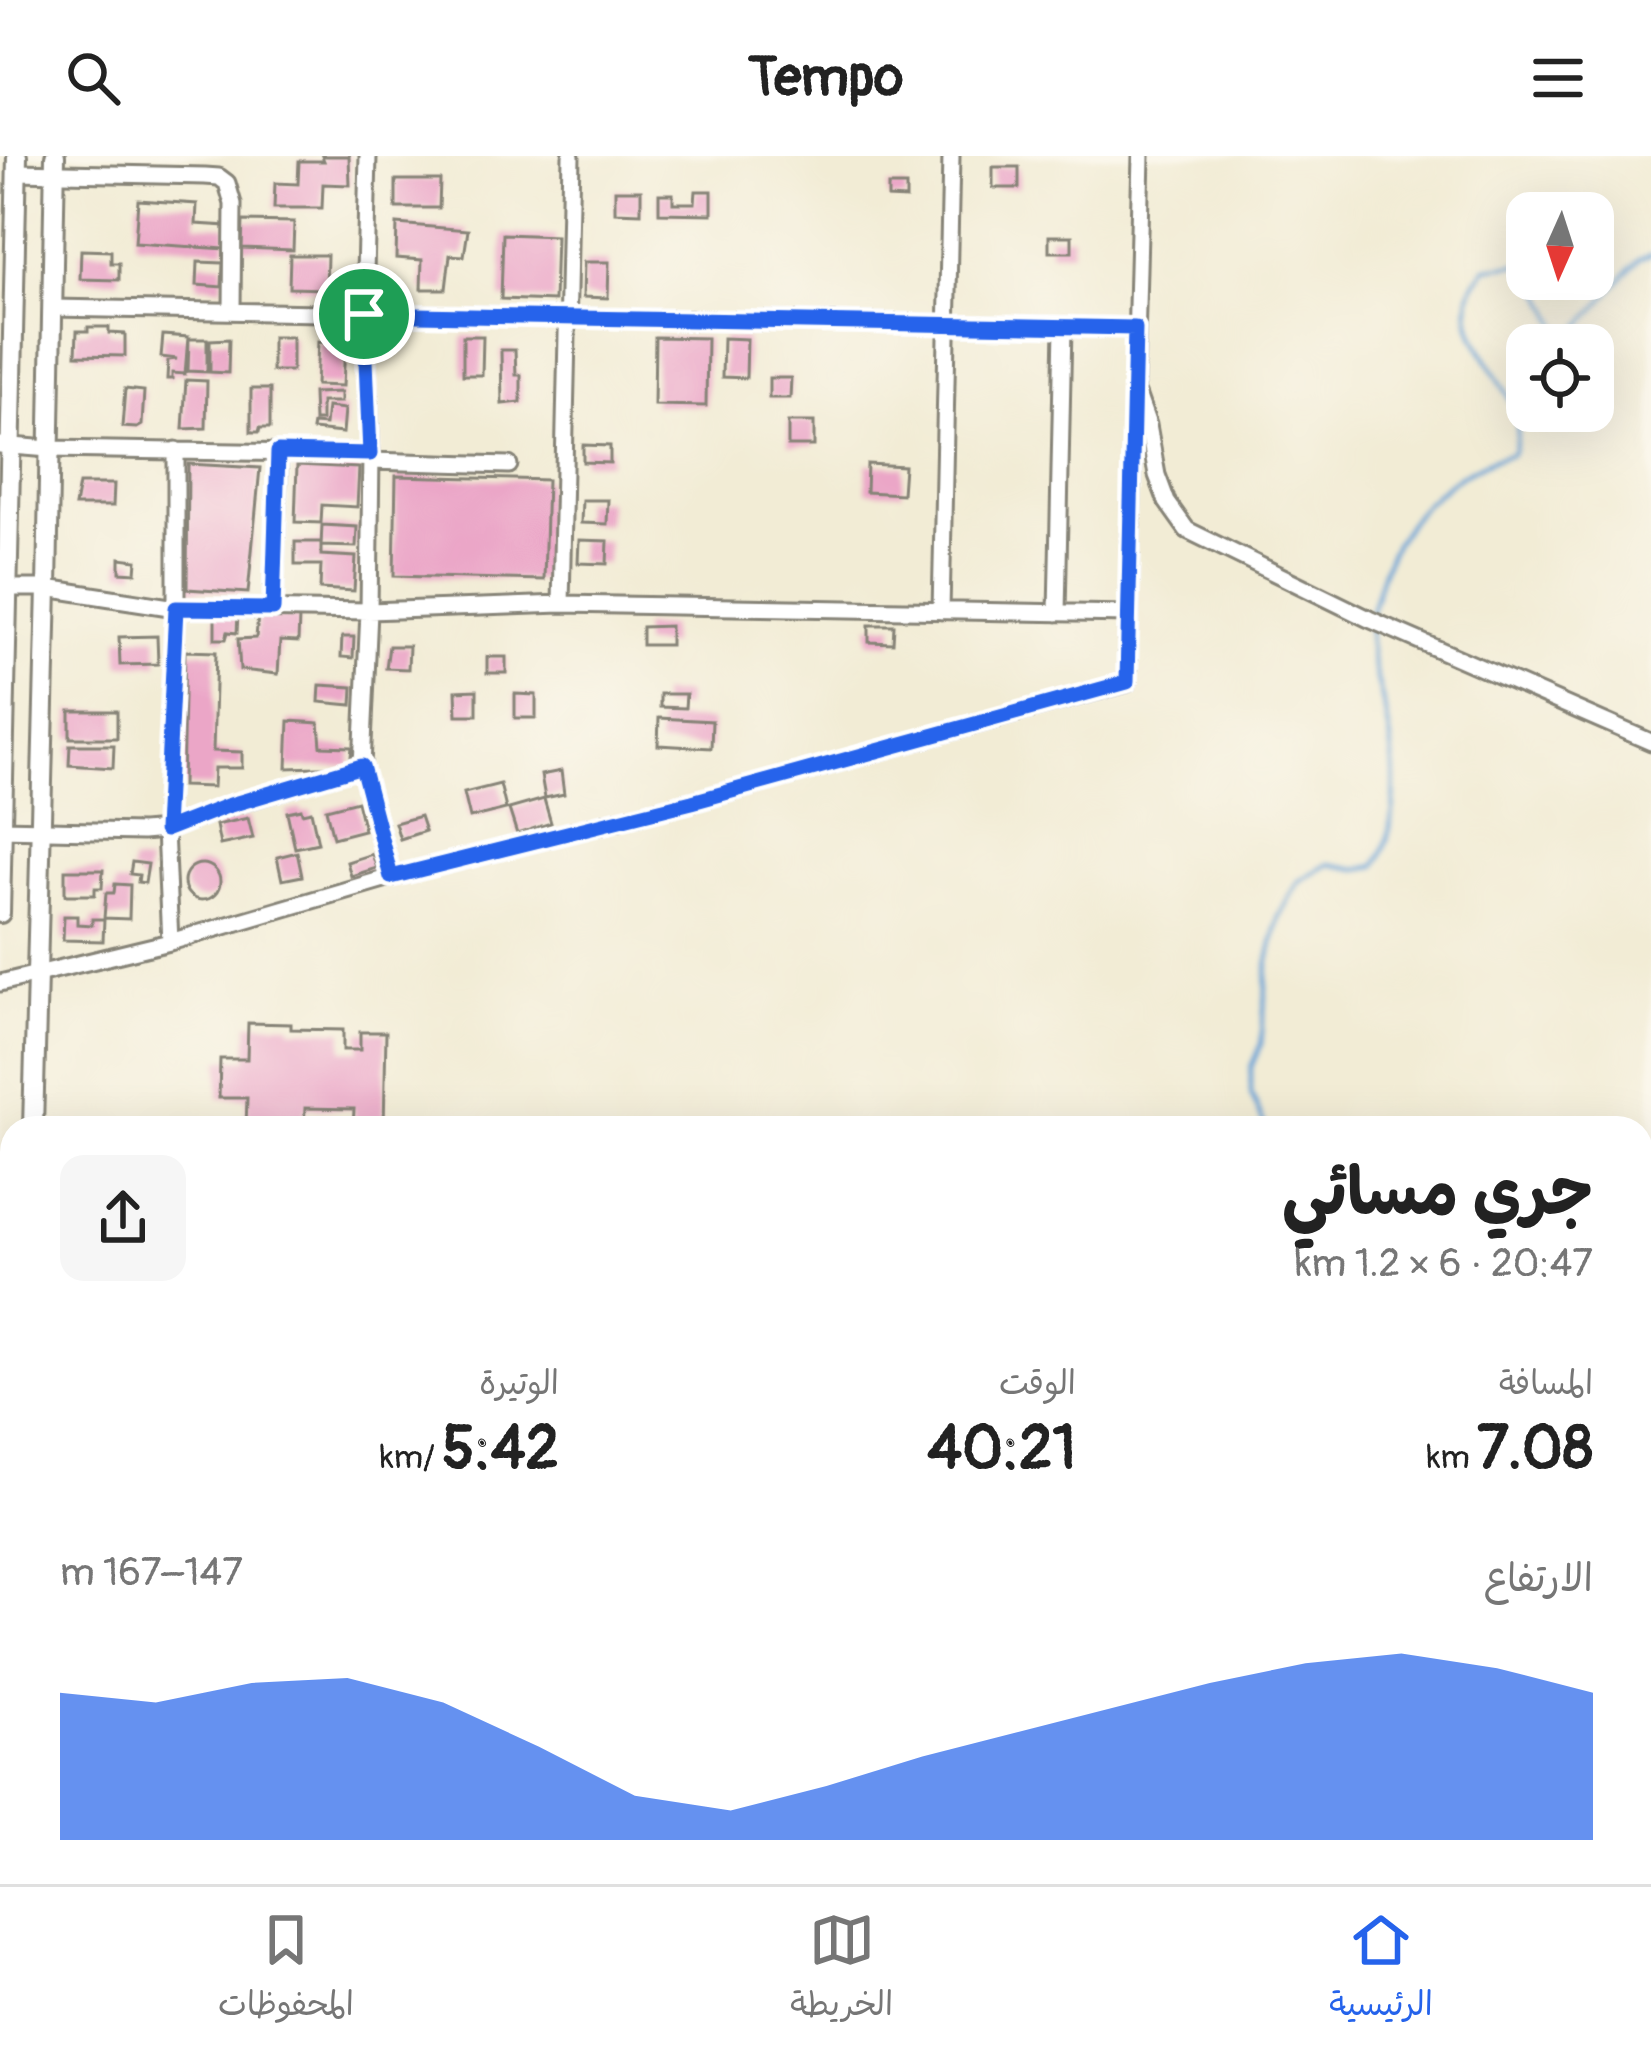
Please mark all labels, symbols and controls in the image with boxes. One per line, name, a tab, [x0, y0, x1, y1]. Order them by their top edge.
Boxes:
text: Tempo	[748, 44, 903, 112]
icon: search	[60, 45, 126, 111]
icon: menu	[1525, 45, 1591, 111]
north arrow	[1506, 192, 1614, 300]
map controls	[1506, 192, 1614, 432]
pin	[313, 263, 415, 365]
icon: arrive	[331, 281, 397, 347]
button: locate	[1506, 324, 1614, 432]
text: جري مسائي	[1282, 1152, 1593, 1235]
button: share	[60, 1155, 186, 1281]
text: 20:47 · 6 × 1.2 km	[1295, 1239, 1593, 1288]
text: الوتيرة	[479, 1363, 559, 1404]
text: الوقت	[999, 1363, 1076, 1404]
text: المسافة	[1499, 1363, 1593, 1404]
text: 5:42	[442, 1412, 559, 1487]
text: 40:21	[927, 1412, 1076, 1487]
text: 7.08	[1477, 1412, 1593, 1487]
text: /km	[380, 1437, 442, 1478]
text: km	[1427, 1437, 1477, 1478]
text: 147–167 m	[60, 1548, 243, 1597]
text: الارتفاع	[1484, 1554, 1593, 1603]
tab: المحفوظات	[218, 1907, 354, 2033]
tab: الخريطة	[790, 1907, 893, 2033]
tab: الرئيسية	[1329, 1907, 1433, 2033]

